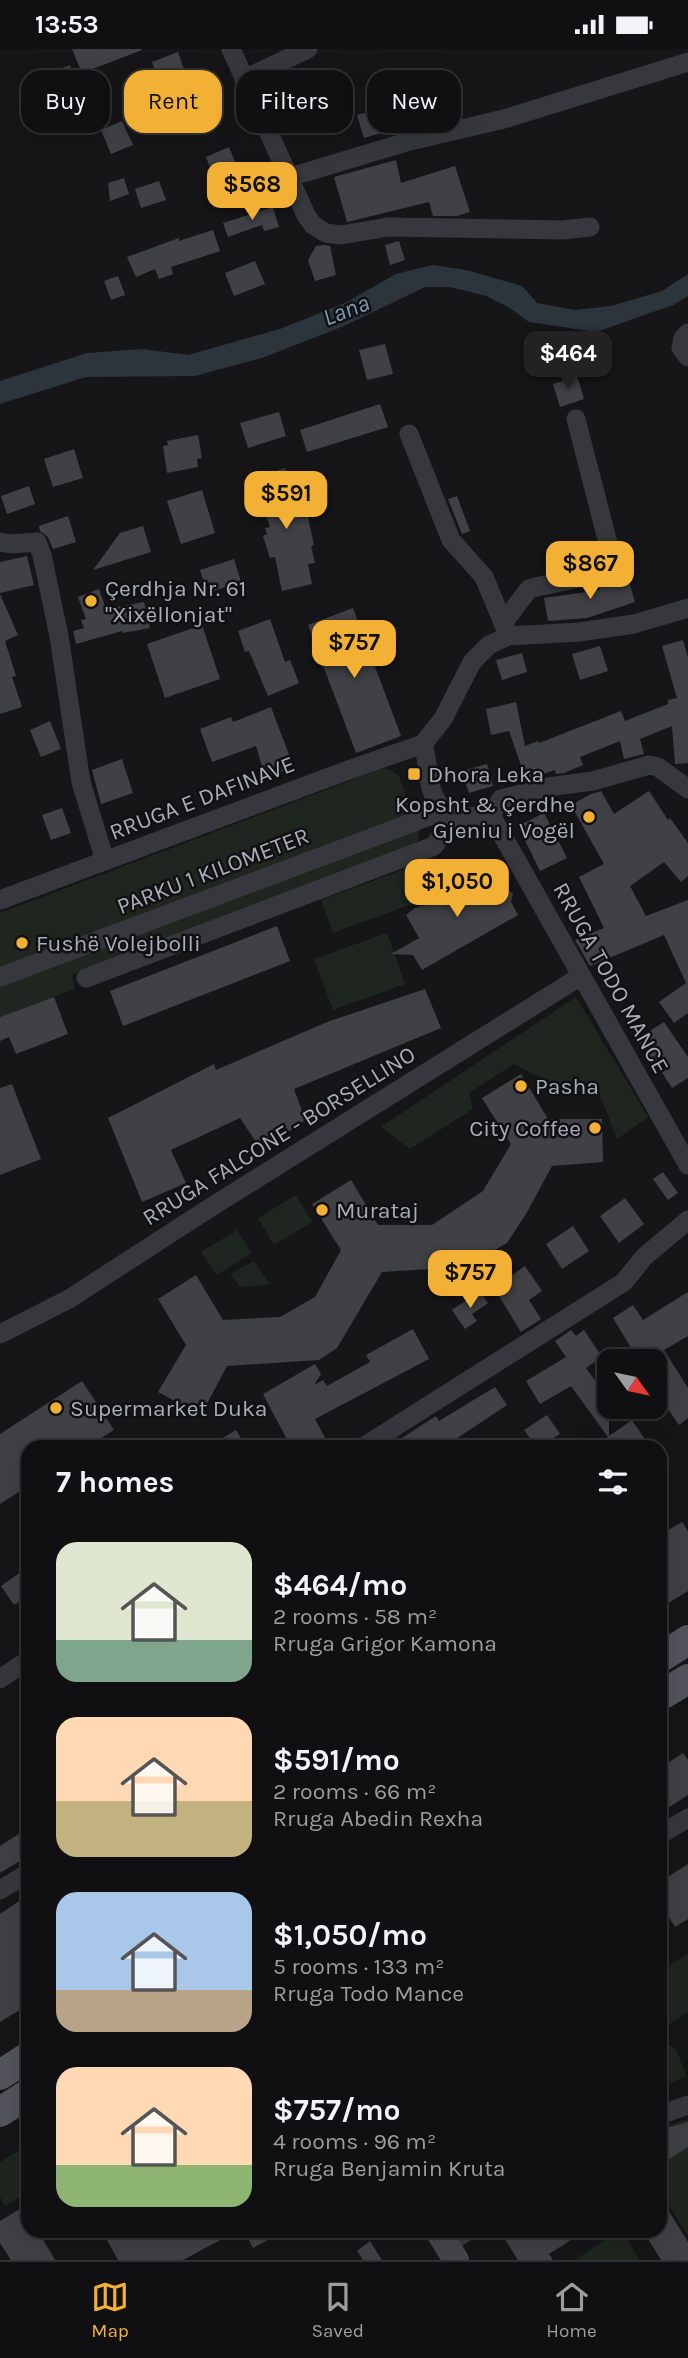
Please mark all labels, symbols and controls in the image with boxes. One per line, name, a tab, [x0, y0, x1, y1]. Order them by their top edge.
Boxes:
text: 13:53	[35, 9, 99, 40]
chip: Buy	[21, 70, 110, 133]
chip: Rent	[124, 70, 222, 133]
chip: Filters	[236, 70, 353, 133]
chip: New	[367, 70, 461, 133]
pin: $568	[211, 163, 293, 222]
text: $568	[223, 171, 281, 198]
water label: Lana	[319, 288, 373, 332]
pin: $464	[527, 331, 609, 391]
text: $464	[539, 340, 597, 367]
pin: $591	[245, 471, 327, 531]
text: $591	[260, 480, 312, 507]
pin: $867	[549, 541, 631, 601]
text: $867	[562, 550, 618, 577]
place label: Çerdhja Nr. 61 "Xixëllonjat"	[105, 575, 246, 628]
marker: Çerdhja Nr. 61 "Xixëllonjat"	[83, 593, 99, 609]
pin: $757	[313, 621, 395, 680]
text: $757	[328, 629, 380, 656]
street label: RRUGA E DAFINAVE	[106, 750, 298, 846]
place label: Dhora Leka	[428, 761, 544, 788]
marker: Dhora Leka	[406, 766, 422, 782]
place label: Kopsht & Çerdhe Gjeniu i Vogël	[395, 791, 575, 844]
marker: Kopsht & Çerdhe Gjeniu i Vogël	[581, 809, 597, 825]
street label: PARKU 1 KILOMETER	[113, 822, 313, 920]
pin: $1,050	[400, 859, 514, 919]
text: $1,050	[421, 868, 493, 895]
street label: RRUGA TODO MANCE	[547, 878, 675, 1078]
place label: Fushë Volejbolli	[36, 930, 201, 957]
marker: Fushë Volejbolli	[14, 935, 30, 951]
street label: RRUGA FALCONE - BORSELLINO	[138, 1041, 420, 1231]
place label: Pasha	[535, 1073, 599, 1100]
marker: Pasha	[513, 1078, 529, 1094]
place label: City Coffee	[469, 1115, 581, 1142]
marker: City Coffee	[587, 1120, 603, 1136]
place label: Murataj	[336, 1197, 419, 1224]
marker: Murataj	[314, 1202, 330, 1218]
pin: $757	[429, 1251, 511, 1310]
text: $757	[444, 1259, 496, 1286]
north arrow	[597, 1349, 667, 1419]
map controls	[597, 1349, 667, 1419]
place label: Supermarket Duka	[70, 1395, 268, 1422]
marker: Supermarket Duka	[48, 1400, 64, 1416]
icon: filters	[594, 1463, 632, 1501]
text: 7 homes	[56, 1464, 174, 1500]
text: $464/mo	[273, 1567, 407, 1603]
icon: home	[112, 1570, 196, 1654]
text: 2 rooms · 58 m²	[273, 1603, 437, 1630]
text: Rruga Grigor Kamona	[273, 1630, 497, 1657]
text: $591/mo	[273, 1742, 400, 1778]
icon: home	[112, 1745, 196, 1829]
text: 2 rooms · 66 m²	[273, 1778, 436, 1805]
text: Rruga Abedin Rexha	[273, 1805, 483, 1832]
text: $1,050/mo	[273, 1917, 427, 1953]
icon: home	[112, 1920, 196, 2004]
text: 5 rooms · 133 m²	[273, 1953, 445, 1980]
text: Rruga Todo Mance	[273, 1980, 464, 2007]
text: $757/mo	[273, 2092, 401, 2128]
icon: home	[112, 2095, 196, 2179]
text: 4 rooms · 96 m²	[273, 2128, 436, 2155]
text: Rruga Benjamin Kruta	[273, 2155, 506, 2182]
tab: Map	[91, 2278, 129, 2342]
tab: Saved	[311, 2278, 364, 2342]
tab: Home	[546, 2278, 597, 2342]

